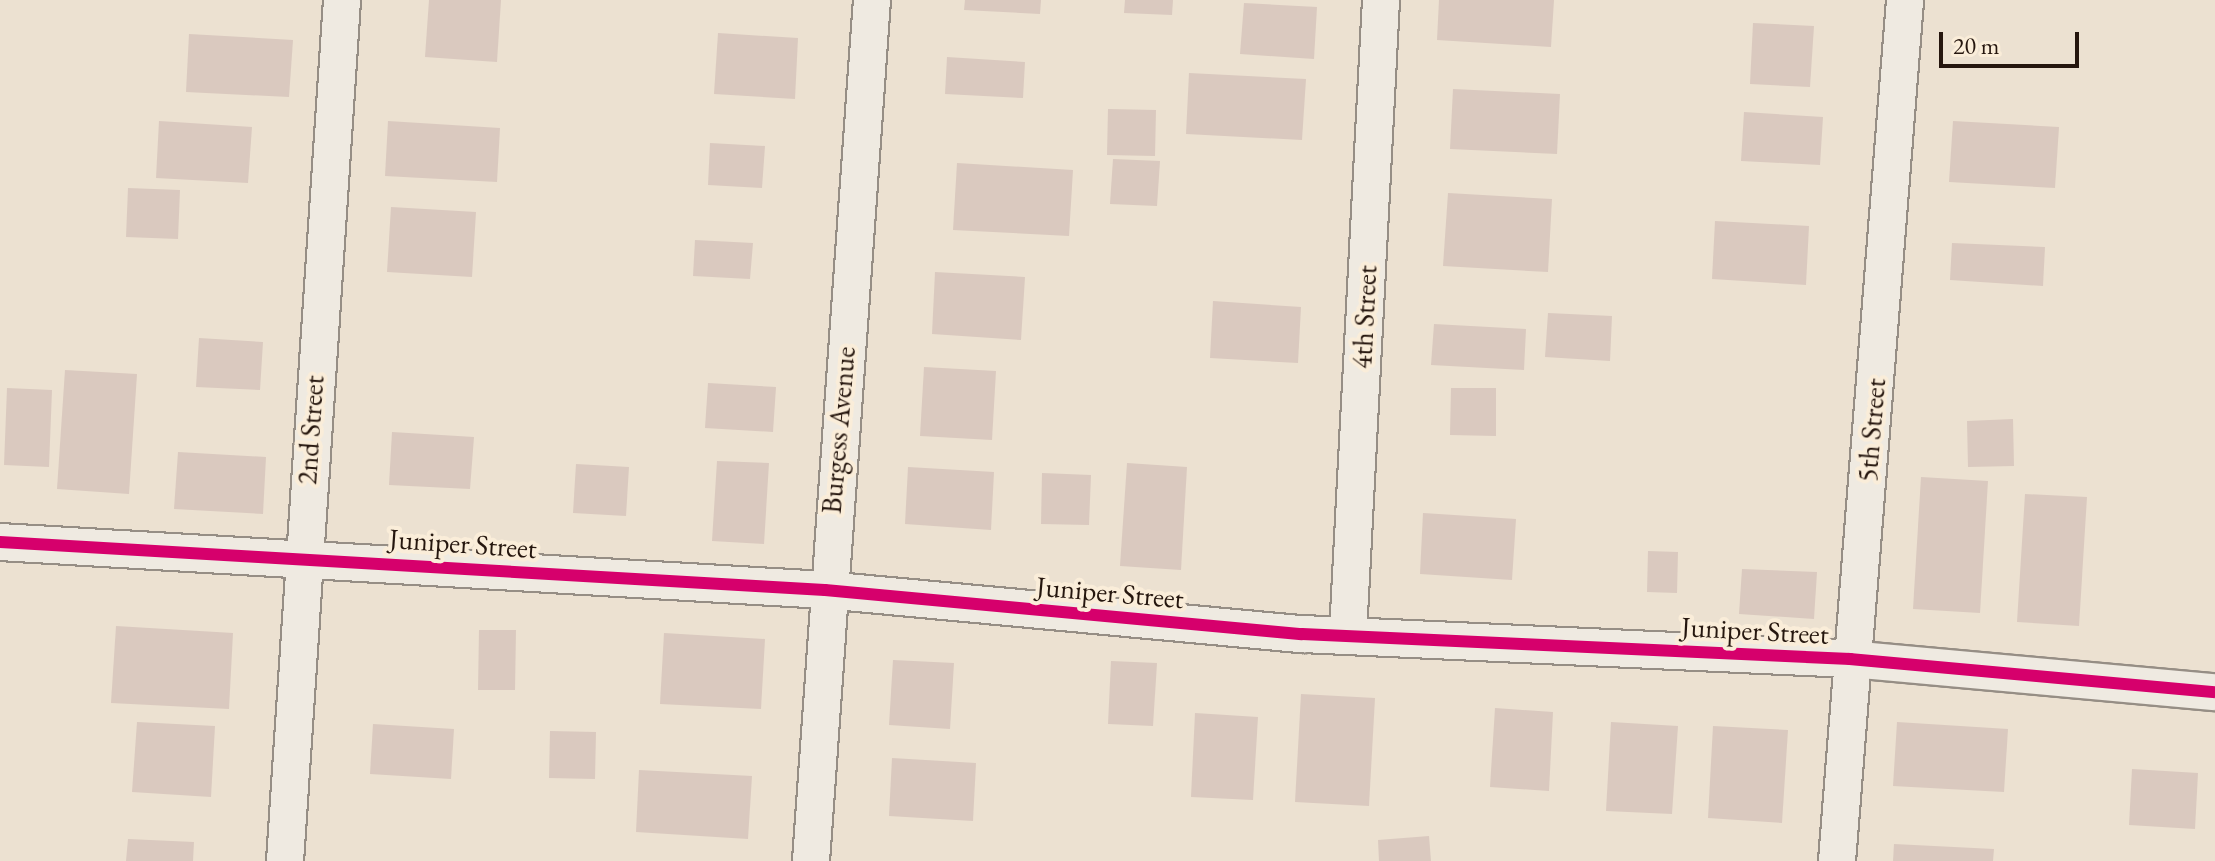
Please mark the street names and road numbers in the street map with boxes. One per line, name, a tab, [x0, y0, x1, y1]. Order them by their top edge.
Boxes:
street label: 4th Street	[1345, 264, 1383, 370]
street label: Burgess Avenue	[814, 345, 862, 515]
street label: 2nd Street	[289, 374, 331, 486]
street label: 5th Street	[1850, 377, 1892, 483]
street label: Juniper Street	[388, 521, 538, 565]
street label: Juniper Street	[1035, 569, 1185, 615]
street label: Juniper Street	[1680, 609, 1830, 651]

